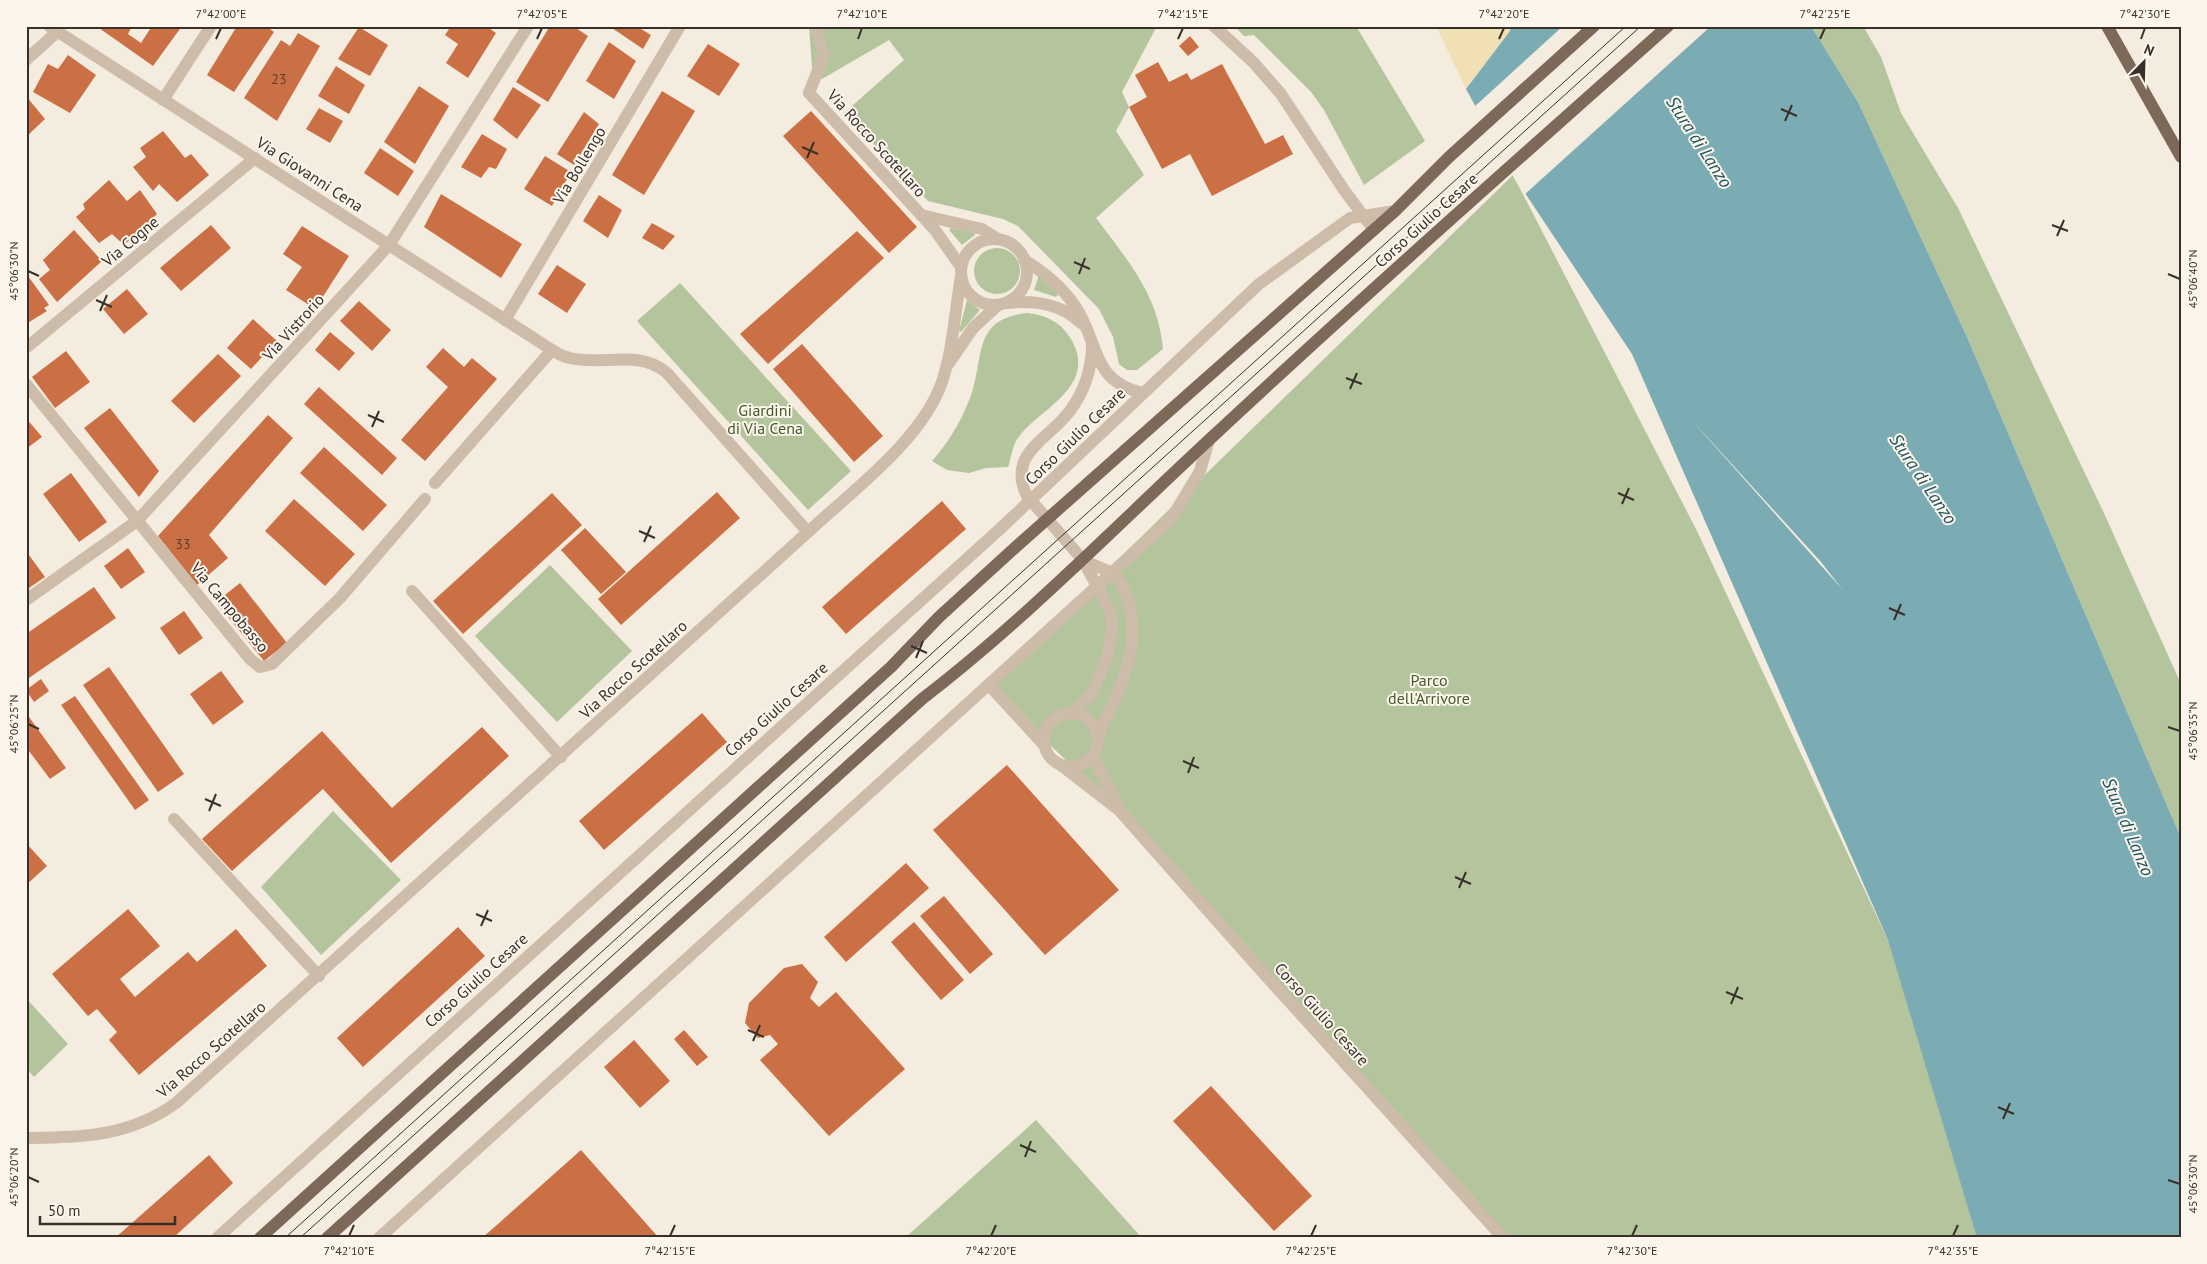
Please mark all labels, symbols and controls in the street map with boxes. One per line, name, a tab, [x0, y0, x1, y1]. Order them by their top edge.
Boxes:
text: 7°42'00"E	[196, 6, 246, 21]
text: 7°42'05"E	[517, 6, 567, 21]
text: 7°42'10"E	[837, 6, 887, 21]
text: 7°42'15"E	[1158, 6, 1208, 21]
text: 7°42'20"E	[1479, 6, 1529, 21]
text: 7°42'25"E	[1800, 6, 1850, 21]
text: 7°42'30"E	[2120, 6, 2170, 21]
north arrow	[2120, 38, 2170, 88]
text: N	[2141, 40, 2157, 60]
house number: 23	[271, 70, 287, 88]
street label: Via Rocco Scotellaro	[823, 84, 931, 201]
water label: Stura di Lanzo	[1661, 92, 1738, 192]
street label: Via Bollengo	[548, 123, 610, 208]
street label: Via Giovanni Cena	[252, 132, 367, 216]
street label: Corso Giulio Cesare	[1370, 169, 1482, 271]
street label: Via Cogne	[97, 211, 163, 271]
text: 45°06'30"N	[6, 241, 21, 301]
text: 45°06'40"N	[2185, 249, 2200, 309]
street label: Via Vistrorio	[257, 289, 328, 365]
street label: Corso Giulio Cesare	[1021, 383, 1129, 489]
park label: Giardini di Via Cena	[727, 400, 803, 438]
water label: Stura di Lanzo	[1885, 429, 1962, 529]
house number: 33	[175, 535, 191, 553]
street label: Via Campobasso	[186, 557, 273, 656]
street label: Via Rocco Scotellaro	[574, 615, 691, 723]
street label: Corso Giulio Cesare	[720, 658, 832, 760]
park label: Parco dell'Arrivore	[1388, 670, 1470, 708]
text: 45°06'25"N	[6, 694, 21, 754]
text: 45°06'35"N	[2185, 701, 2200, 761]
water label: Stura di Lanzo	[2097, 774, 2160, 880]
street label: Corso Giulio Cesare	[420, 929, 532, 1031]
street label: Corso Giulio Cesare	[1271, 958, 1373, 1070]
street label: Via Rocco Scotellaro	[152, 996, 270, 1102]
text: 45°06'20"N	[6, 1147, 21, 1207]
text: 45°06'30"N	[2185, 1154, 2200, 1214]
scale bar	[40, 1194, 175, 1226]
text: 50 m	[48, 1201, 81, 1220]
text: 7°42'10"E	[324, 1243, 374, 1258]
text: 7°42'15"E	[645, 1243, 695, 1258]
text: 7°42'20"E	[966, 1243, 1016, 1258]
text: 7°42'25"E	[1286, 1243, 1336, 1258]
text: 7°42'30"E	[1607, 1243, 1657, 1258]
text: 7°42'35"E	[1928, 1243, 1978, 1258]

